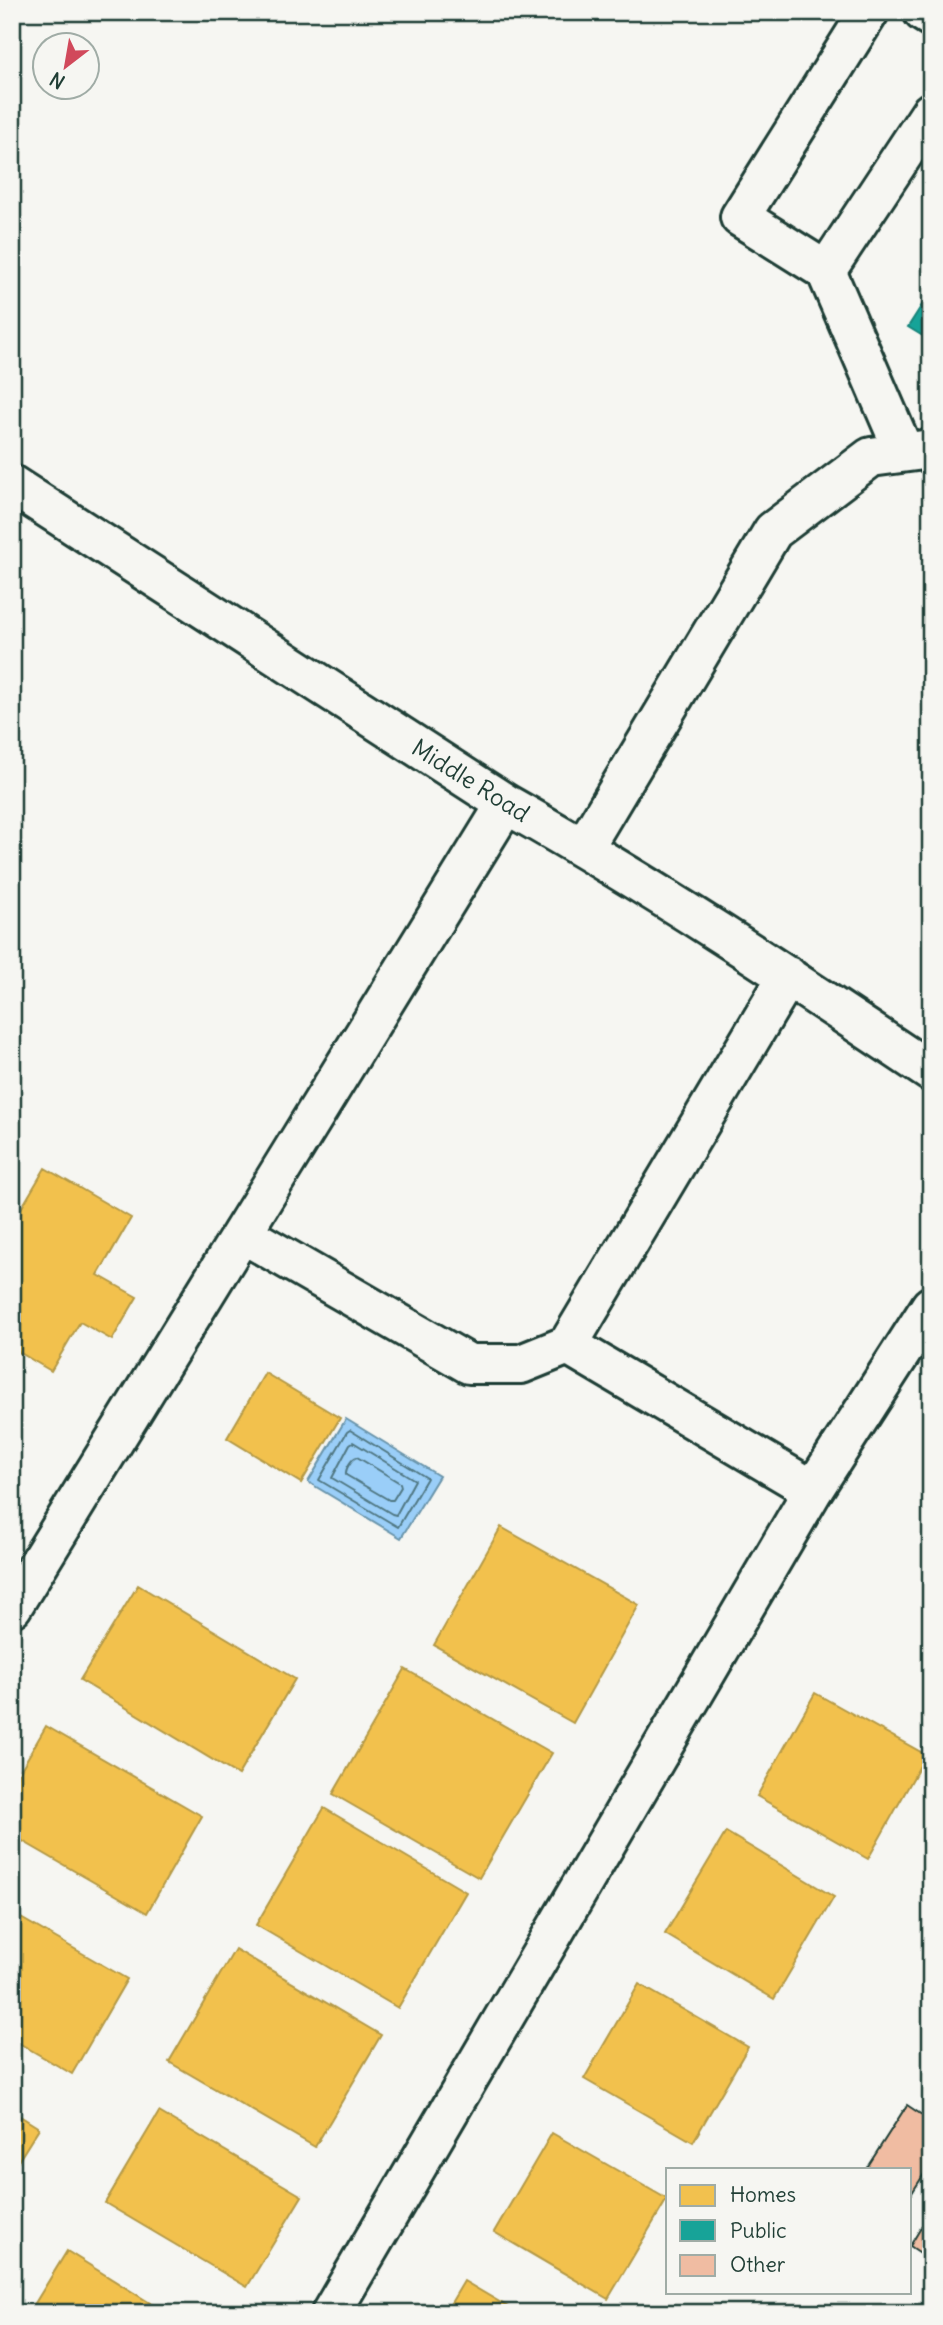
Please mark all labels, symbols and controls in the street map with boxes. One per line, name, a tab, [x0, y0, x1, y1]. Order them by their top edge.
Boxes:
north arrow	[32, 32, 102, 102]
text: N	[45, 67, 69, 94]
street label: Middle Road	[407, 732, 535, 828]
legend	[666, 2168, 912, 2294]
text: Homes	[730, 2181, 796, 2208]
text: Public	[730, 2217, 787, 2244]
text: Other	[730, 2251, 786, 2278]

